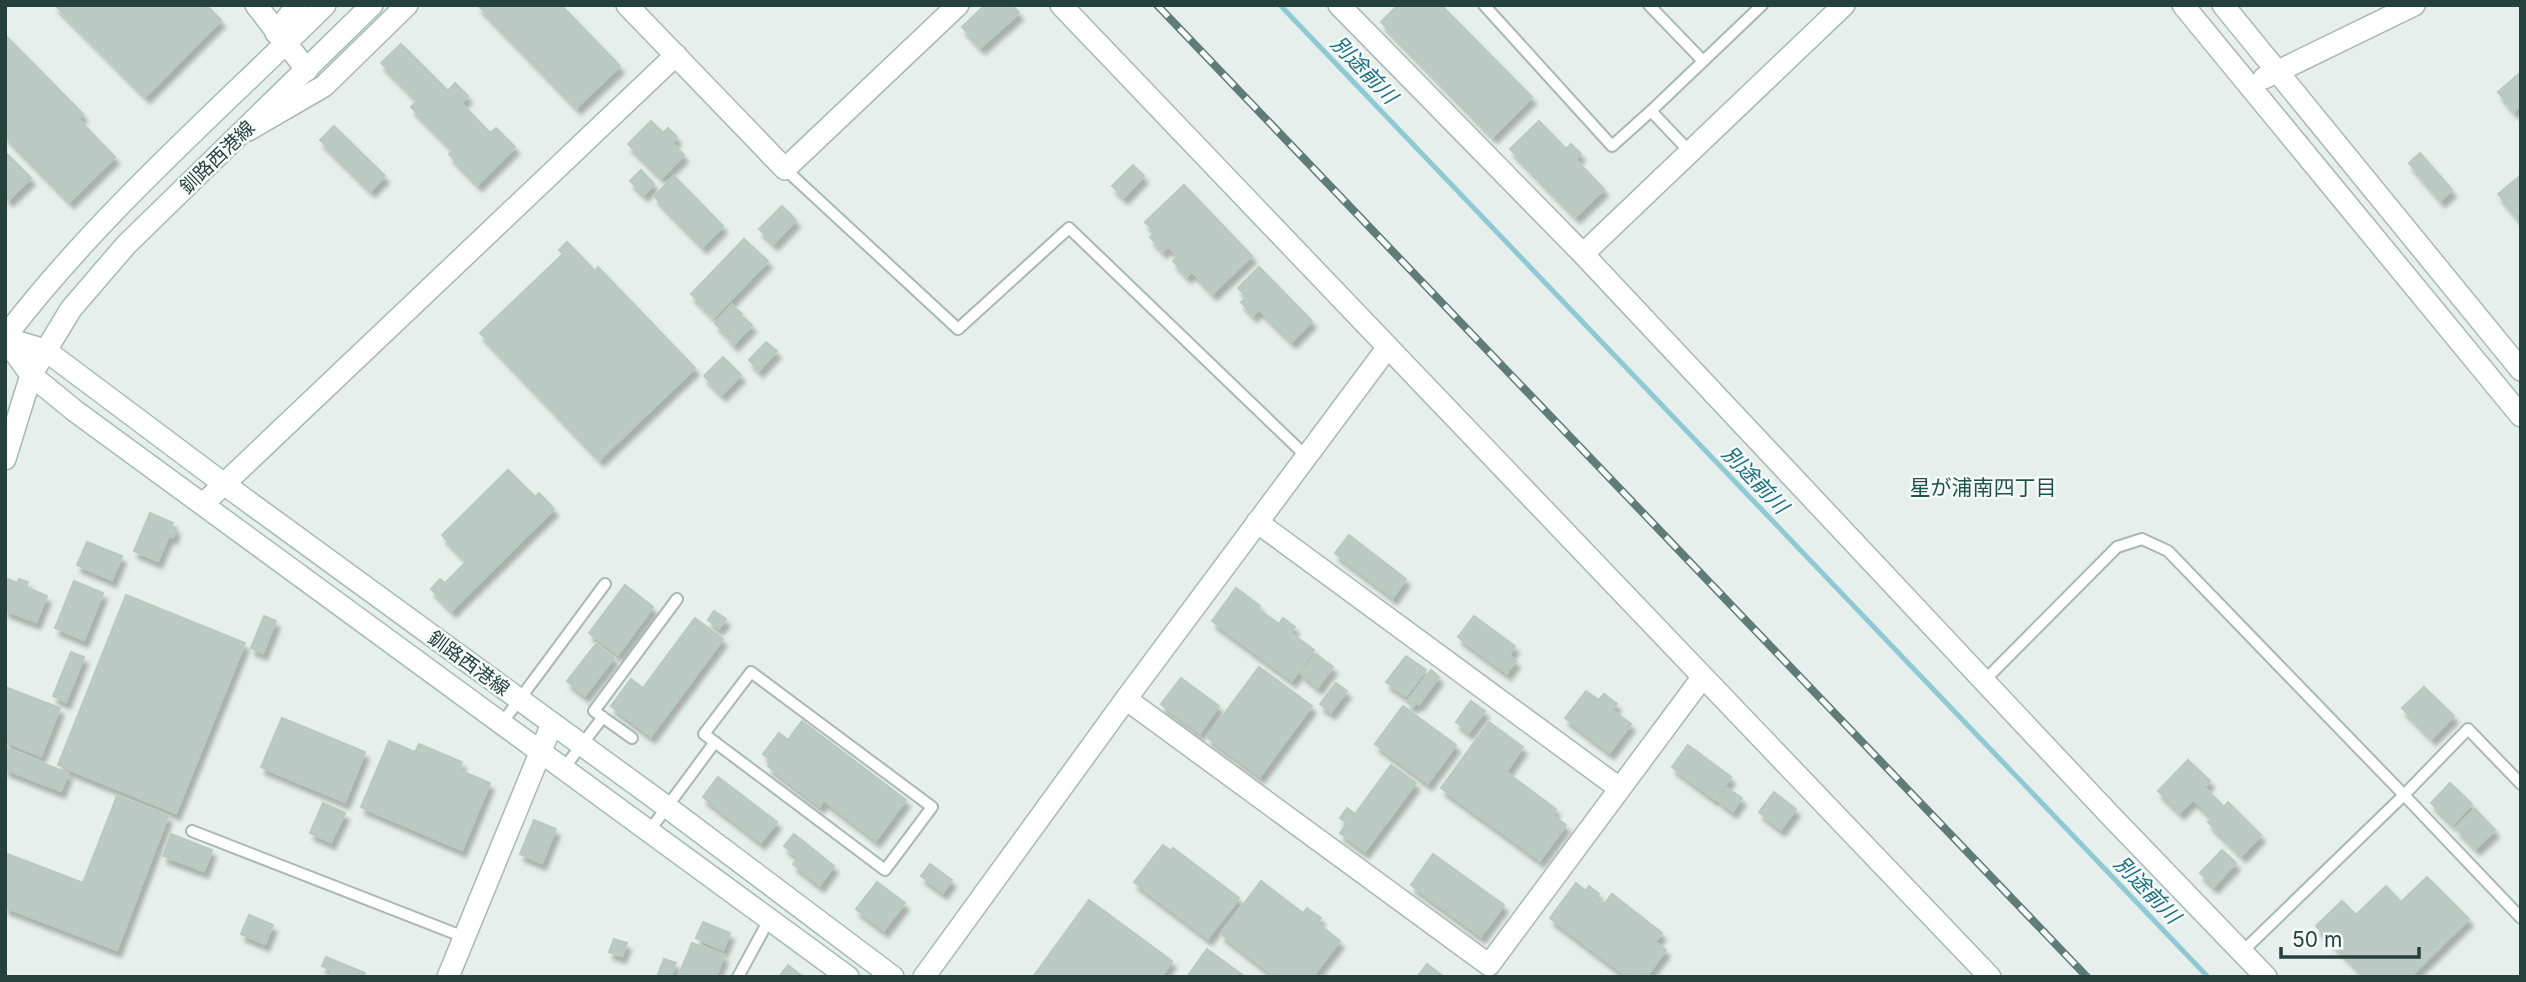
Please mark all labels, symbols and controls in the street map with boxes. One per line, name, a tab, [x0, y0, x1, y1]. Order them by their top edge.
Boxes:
water label: 別途前川	[1326, 31, 1404, 110]
street label: 釧路西港線	[175, 116, 260, 199]
water label: 別途前川	[1717, 441, 1795, 520]
district label: 星が浦南四丁目	[1910, 475, 2057, 500]
street label: 釧路西港線	[424, 626, 514, 701]
water label: 別途前川	[2109, 851, 2187, 930]
scale bar	[2281, 916, 2419, 960]
text: 50 m	[2292, 927, 2342, 952]

